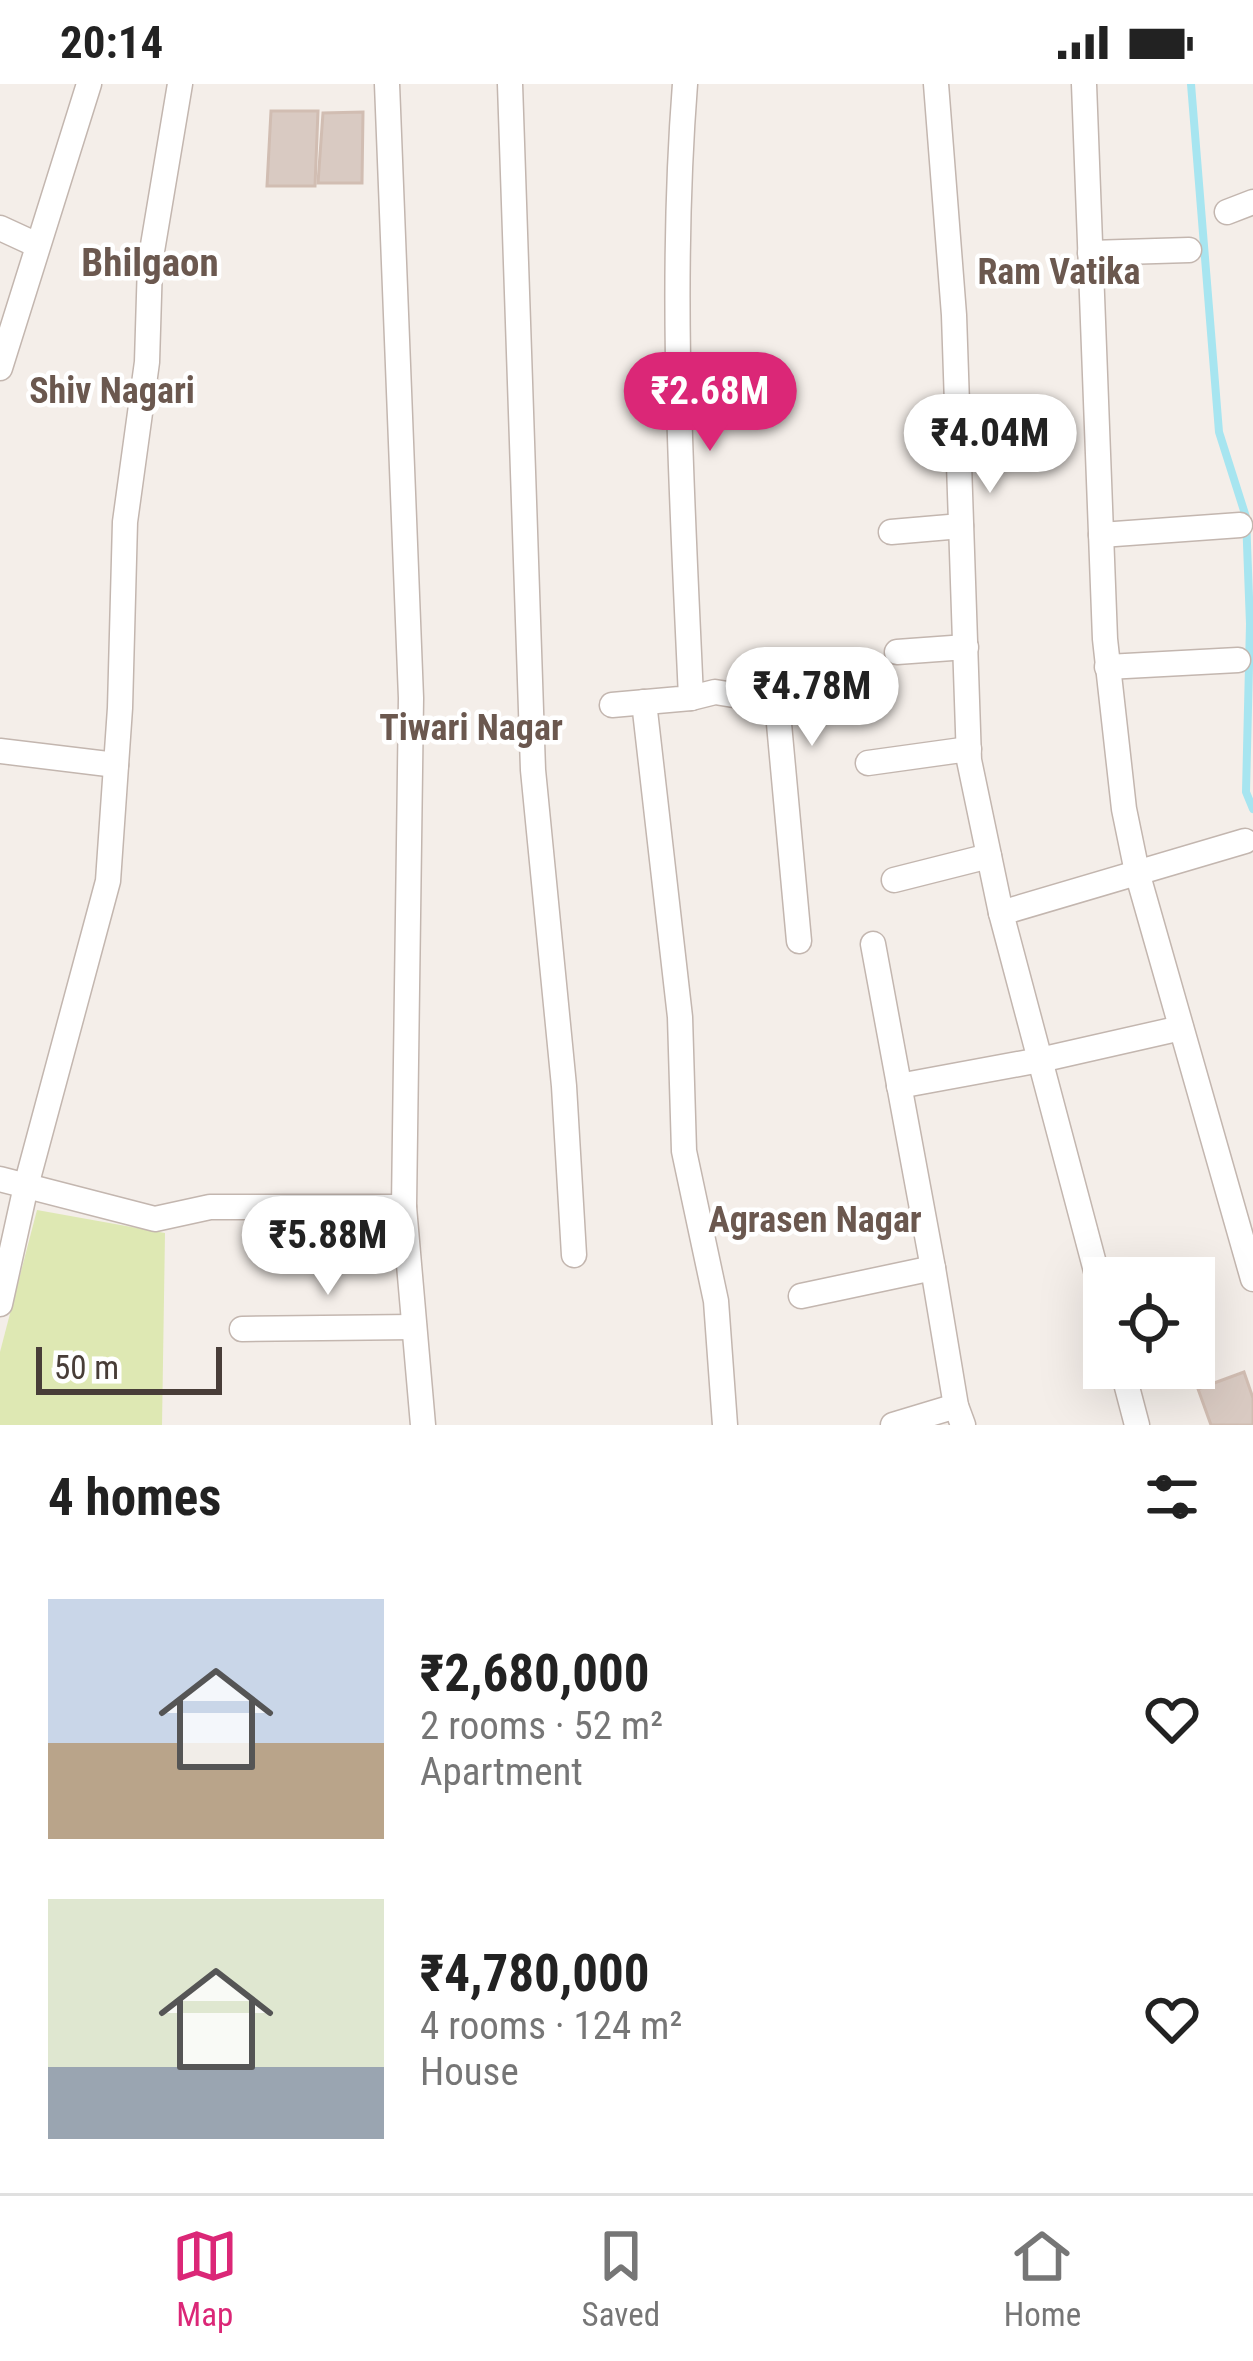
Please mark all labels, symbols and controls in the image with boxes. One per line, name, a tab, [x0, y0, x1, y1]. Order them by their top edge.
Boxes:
text: 20:14	[60, 16, 163, 69]
district label: Bhilgaon	[81, 240, 219, 286]
district label: Ram Vatika	[977, 251, 1141, 293]
pin: ₹2.68M	[612, 352, 808, 454]
text: ₹2.68M	[651, 368, 769, 414]
district label: Shiv Nagari	[29, 370, 195, 412]
pin: ₹4.04M	[892, 394, 1088, 496]
text: ₹4.04M	[931, 410, 1049, 456]
pin: ₹4.78M	[714, 647, 910, 749]
text: ₹4.78M	[753, 663, 871, 709]
district label: Tiwari Nagar	[379, 707, 563, 749]
pin: ₹5.88M	[230, 1196, 426, 1298]
district label: Agrasen Nagar	[708, 1199, 922, 1241]
text: ₹5.88M	[269, 1212, 387, 1258]
map controls	[1083, 1257, 1215, 1389]
button: locate	[1083, 1257, 1215, 1389]
scale bar	[36, 1341, 222, 1394]
text: 50 m	[54, 1348, 119, 1387]
icon: filters	[1139, 1464, 1205, 1530]
text: 4 homes	[48, 1468, 221, 1527]
text: ₹2,680,000	[420, 1644, 650, 1703]
icon: home	[144, 1647, 288, 1791]
icon: heart	[1139, 1686, 1205, 1752]
text: 2 rooms · 52 m²	[420, 1703, 663, 1749]
text: Apartment	[420, 1749, 583, 1795]
text: ₹4,780,000	[420, 1944, 650, 2003]
icon: home	[144, 1947, 288, 2091]
icon: heart	[1139, 1986, 1205, 2052]
text: 4 rooms · 124 m²	[420, 2003, 682, 2049]
text: House	[420, 2049, 519, 2095]
tab: Map	[172, 2223, 238, 2334]
tab: Saved	[582, 2223, 660, 2334]
tab: Home	[1004, 2223, 1081, 2334]

